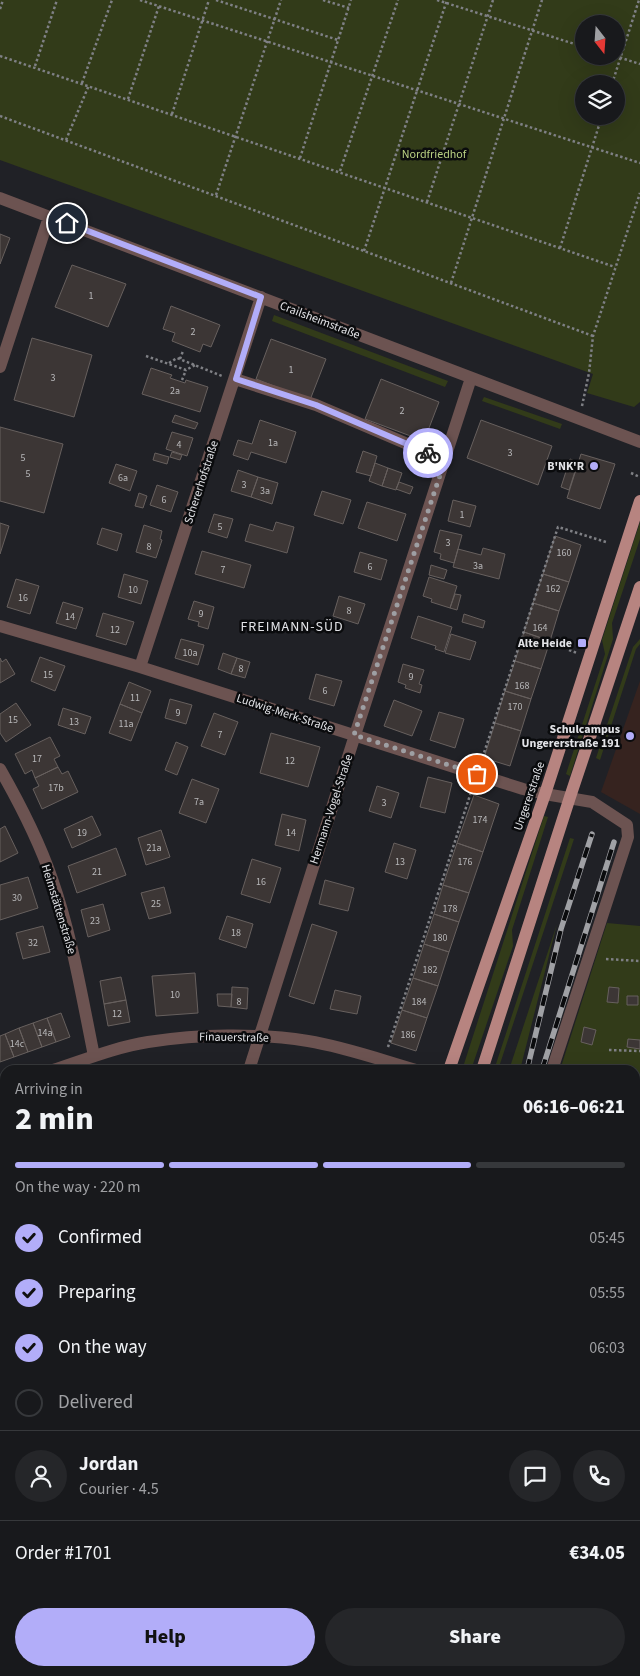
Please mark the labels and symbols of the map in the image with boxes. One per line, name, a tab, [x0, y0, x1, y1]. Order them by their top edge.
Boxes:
north arrow	[575, 15, 625, 65]
park label: Nordfriedhof	[402, 146, 467, 163]
pin	[46, 202, 88, 244]
house number: 1	[89, 289, 94, 303]
street label: Crailsheimstraße	[277, 297, 363, 344]
house number: 2	[191, 325, 196, 339]
house number: 1	[289, 363, 294, 377]
house number: 3	[51, 371, 56, 385]
house number: 2a	[170, 384, 180, 398]
house number: 2	[400, 404, 405, 418]
courier	[403, 428, 453, 478]
house number: 1a	[268, 436, 278, 450]
house number: 4	[177, 438, 182, 452]
street label: Schererhofstraße	[180, 438, 223, 526]
house number: 3	[508, 446, 513, 460]
house number: 5	[21, 451, 26, 465]
place label: B'NK'R	[547, 458, 585, 475]
marker: B'NK'R	[588, 460, 600, 472]
house number: 5	[26, 467, 31, 481]
house number: 6a	[118, 471, 128, 485]
house number: 3	[242, 478, 247, 492]
house number: 3a	[260, 484, 270, 498]
house number: 6	[162, 493, 167, 507]
house number: 1	[460, 508, 465, 522]
house number: 5	[218, 520, 223, 534]
house number: 3	[446, 536, 451, 550]
house number: 8	[147, 540, 152, 554]
house number: 160	[557, 546, 571, 560]
house number: 3a	[473, 559, 483, 573]
house number: 6	[368, 560, 373, 574]
house number: 7	[221, 563, 226, 577]
house number: 162	[546, 582, 560, 596]
house number: 10	[128, 583, 138, 597]
house number: 16	[18, 591, 28, 605]
house number: 8	[347, 604, 352, 618]
house number: 9	[199, 607, 204, 621]
house number: 14	[65, 610, 75, 624]
district label: FREIMANN-SÜD	[240, 617, 344, 637]
house number: 164	[533, 621, 547, 635]
house number: 12	[110, 623, 120, 637]
place label: Alte Heide	[517, 635, 572, 652]
marker: Alte Heide	[576, 637, 588, 649]
house number: 10a	[183, 646, 197, 660]
house number: 8	[239, 662, 244, 676]
house number: 15	[43, 668, 53, 682]
house number: 9	[409, 670, 414, 684]
house number: 168	[515, 679, 529, 693]
house number: 6	[323, 684, 328, 698]
street label: Ludwig-Merk-Straße	[234, 690, 336, 737]
house number: 11	[130, 691, 140, 705]
house number: 170	[508, 700, 522, 714]
house number: 9	[176, 706, 181, 720]
house number: 15	[8, 713, 18, 727]
house number: 13	[69, 715, 79, 729]
house number: 11a	[119, 717, 133, 731]
place label: Schulcampus Ungererstraße 191	[522, 721, 620, 752]
house number: 7	[218, 728, 223, 742]
marker: Schulcampus Ungererstraße 191	[624, 730, 636, 742]
house number: 17	[32, 752, 42, 766]
street label: Hermann-Vogel-Straße	[306, 752, 357, 866]
pin	[456, 753, 498, 795]
house number: 12	[285, 754, 295, 768]
street label: Ungererstraße	[510, 759, 549, 833]
house number: 17b	[48, 781, 64, 795]
house number: 7a	[194, 795, 204, 809]
house number: 3	[382, 796, 387, 810]
house number: 174	[473, 813, 487, 827]
house number: 19	[77, 826, 87, 840]
house number: 14	[286, 826, 296, 840]
house number: 21a	[147, 841, 161, 855]
house number: 13	[395, 855, 405, 869]
house number: 176	[458, 855, 472, 869]
street label: Heimstättenstraße	[37, 862, 80, 956]
house number: 21	[92, 865, 102, 879]
house number: 16	[256, 875, 266, 889]
house number: 30	[12, 891, 22, 905]
house number: 25	[151, 897, 161, 911]
house number: 178	[443, 902, 457, 916]
house number: 23	[90, 914, 100, 928]
house number: 18	[231, 926, 241, 940]
house number: 180	[433, 931, 447, 945]
house number: 32	[28, 936, 38, 950]
house number: 182	[423, 963, 437, 977]
house number: 10	[170, 988, 180, 1002]
house number: 8	[237, 995, 242, 1009]
house number: 184	[412, 995, 426, 1009]
house number: 12	[112, 1007, 122, 1021]
house number: 14a	[38, 1026, 52, 1040]
street label: Finauerstraße	[199, 1028, 269, 1047]
house number: 186	[401, 1028, 415, 1042]
house number: 14c	[10, 1037, 25, 1051]

